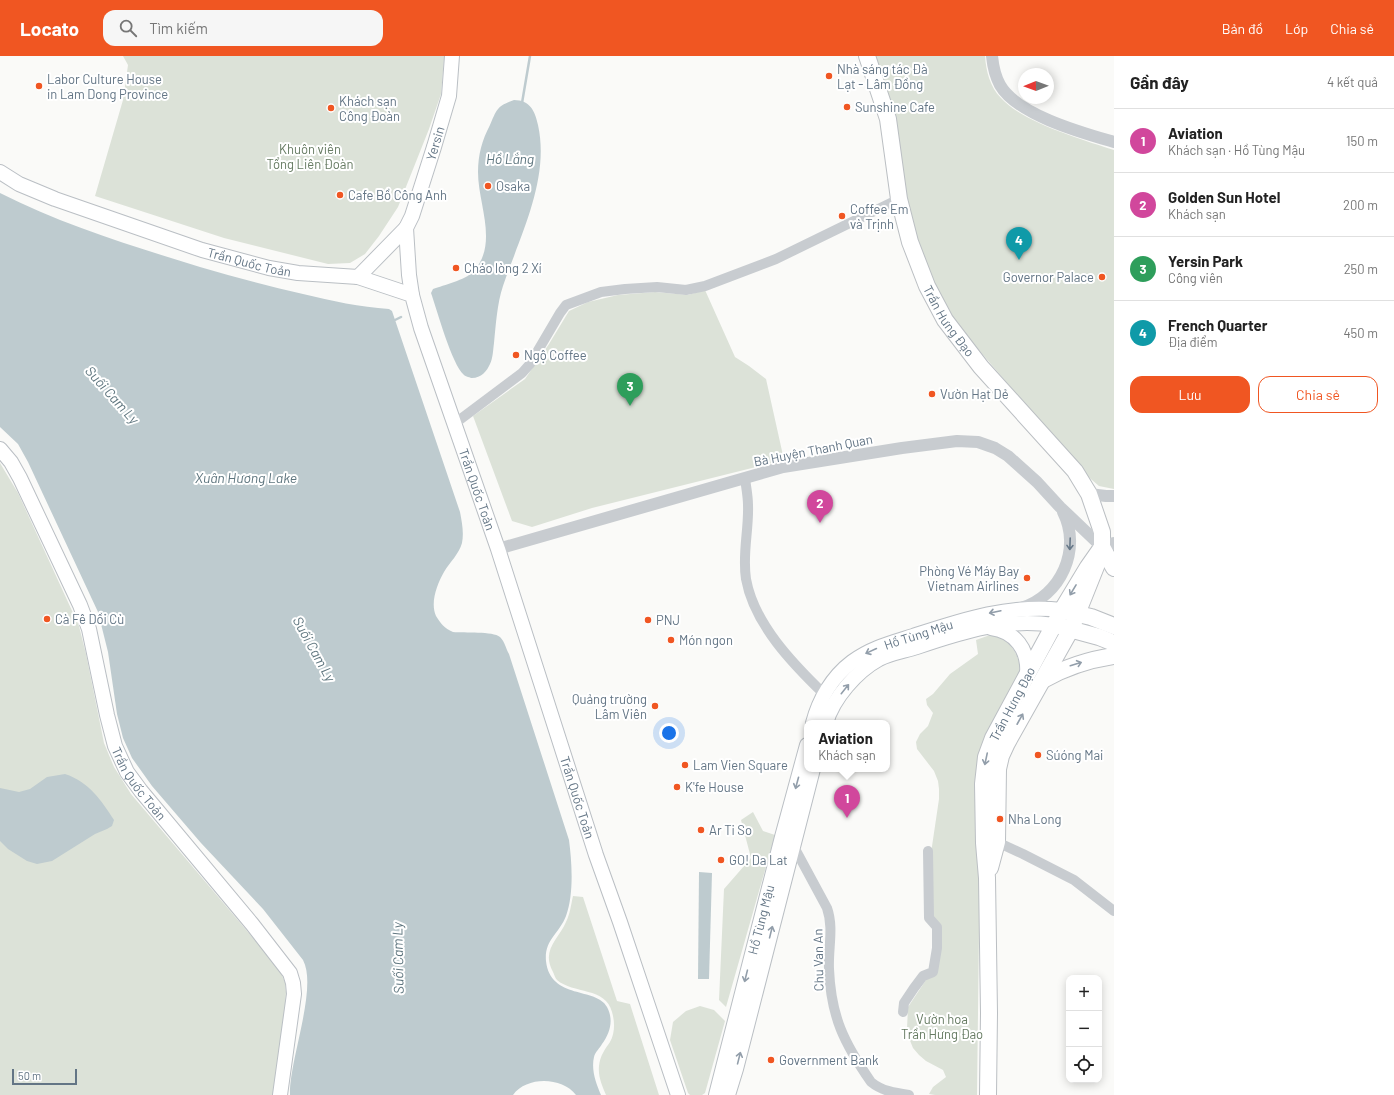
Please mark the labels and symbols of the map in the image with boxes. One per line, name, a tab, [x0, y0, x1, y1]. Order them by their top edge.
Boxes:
place label: Nhà sáng tác Đà Lạt - Lâm Đồng	[837, 61, 928, 92]
north arrow	[1018, 68, 1054, 104]
place label: Labor Culture House in Lam Dong Province	[47, 71, 168, 102]
marker: Nhà sáng tác Đà Lạt - Lâm Đồng	[824, 71, 834, 81]
marker: Labor Culture House in Lam Dong Province	[34, 81, 44, 91]
place label: Khách sạn Công Đoàn	[339, 93, 400, 124]
place label: Sunshine Cafe	[855, 99, 935, 115]
marker: Sunshine Cafe	[842, 102, 852, 112]
marker: Khách sạn Công Đoàn	[326, 103, 336, 113]
street label: Yersin	[422, 124, 448, 162]
park label: Khuôn viên Tổng Liên Đoàn	[267, 141, 353, 172]
water label: Hồ Lắng	[486, 150, 534, 167]
place label: Osaka	[496, 178, 530, 194]
marker: Osaka	[483, 181, 493, 191]
place label: Cafe Bồ Công Anh	[348, 187, 447, 203]
marker: Cafe Bồ Công Anh	[335, 190, 345, 200]
place label: Coffee Em và Trịnh	[850, 201, 909, 232]
marker: Coffee Em và Trịnh	[837, 211, 847, 221]
pin: 4	[1006, 227, 1032, 260]
street label: Trần Quốc Toản	[206, 244, 292, 280]
place label: Cháo lòng 2 Xí	[464, 260, 542, 276]
marker: Cháo lòng 2 Xí	[451, 263, 461, 273]
place label: Governor Palace	[1003, 269, 1094, 285]
marker: Governor Palace	[1097, 272, 1107, 282]
street label: Trần Hưng Đạo	[920, 282, 978, 360]
place label: Ngộ Coffee	[524, 347, 587, 363]
marker: Ngộ Coffee	[511, 350, 521, 360]
water label: Suối Cam Ly	[82, 362, 143, 428]
pin: 3	[617, 373, 643, 406]
place label: Vườn Hạt Dẻ	[940, 386, 1009, 402]
marker: Vườn Hạt Dẻ	[927, 389, 937, 399]
street label: Bà Huyện Thanh Quan	[752, 431, 874, 469]
street label: Trần Quốc Toản	[456, 446, 499, 532]
water label: Xuân Hương Lake	[195, 469, 297, 486]
pin: 2	[807, 490, 833, 523]
one-way arrow	[1066, 537, 1073, 550]
place label: Phòng Vé Máy Bay Vietnam Airlines	[919, 563, 1019, 594]
marker: Phòng Vé Máy Bay Vietnam Airlines	[1022, 573, 1032, 583]
one-way arrow	[1069, 584, 1077, 596]
one-way arrow	[989, 609, 1002, 617]
place label: Cà Fê Dồi Cù	[55, 611, 124, 627]
place label: PNJ	[656, 612, 680, 628]
water label: Suối Cam Ly	[290, 613, 340, 685]
marker: Cà Fê Dồi Cù	[42, 614, 52, 624]
marker: PNJ	[643, 615, 653, 625]
street label: Hồ Tùng Mậu	[882, 616, 955, 653]
place label: Món ngon	[679, 632, 733, 648]
marker: Món ngon	[666, 635, 676, 645]
one-way arrow	[865, 647, 877, 655]
one-way arrow	[1069, 660, 1082, 667]
street label: Trần Hưng Đạo	[986, 664, 1038, 744]
one-way arrow	[840, 684, 849, 695]
place label: Quảng trường Lâm Viên	[572, 691, 647, 722]
marker: Quảng trường Lâm Viên	[650, 701, 660, 711]
one-way arrow	[1017, 713, 1025, 725]
your location	[659, 723, 679, 743]
street label: Trần Quốc Toản	[108, 744, 170, 823]
place label: Súóng Mai	[1046, 747, 1103, 763]
marker: Súóng Mai	[1033, 750, 1043, 760]
one-way arrow	[981, 752, 989, 765]
street label: Trần Quốc Toản	[557, 754, 598, 841]
place label: Lam Vien Square	[693, 757, 788, 773]
marker: Lam Vien Square	[680, 760, 690, 770]
one-way arrow	[792, 776, 800, 789]
place label: K'fe House	[685, 779, 744, 795]
marker: K'fe House	[672, 782, 682, 792]
pin: 1	[834, 785, 860, 818]
place label: Nha Long	[1008, 811, 1062, 827]
marker: Nha Long	[995, 814, 1005, 824]
place label: Ar Ti So	[709, 822, 752, 838]
marker: Ar Ti So	[696, 825, 706, 835]
place label: GO! Da Lat	[729, 852, 788, 868]
marker: GO! Da Lat	[716, 855, 726, 865]
street label: Hồ Tùng Mậu	[744, 883, 777, 956]
water label: Suối Cam Ly	[388, 921, 407, 994]
one-way arrow	[768, 925, 775, 938]
street label: Chu Van An	[809, 929, 827, 991]
one-way arrow	[742, 970, 750, 983]
park label: Vườn hoa Trần Hưng Đạo	[901, 1011, 983, 1042]
one-way arrow	[736, 1051, 743, 1064]
place label: Government Bank	[779, 1052, 879, 1068]
marker: Government Bank	[766, 1055, 776, 1065]
scale bar	[12, 1067, 77, 1086]

